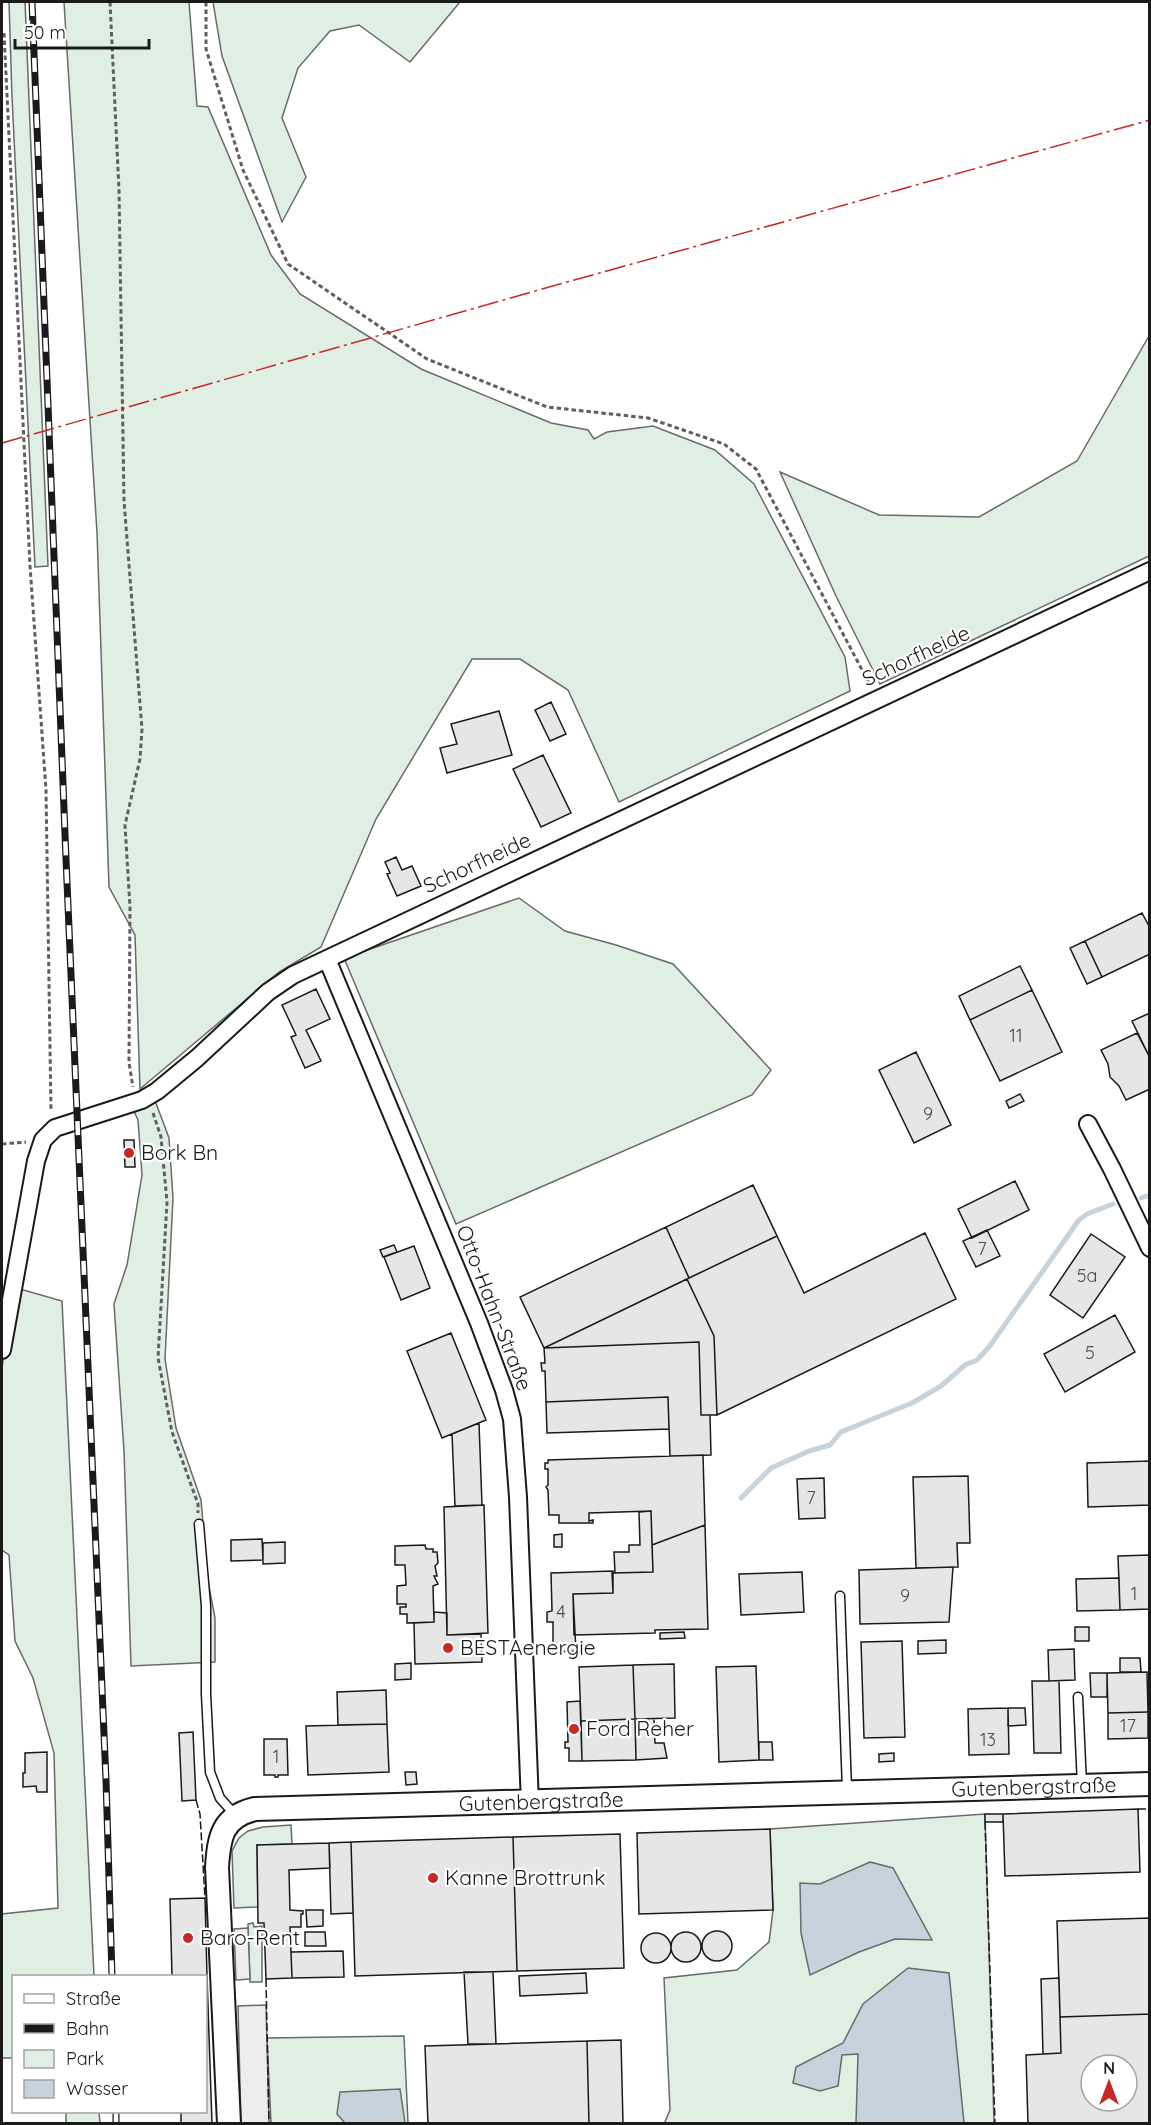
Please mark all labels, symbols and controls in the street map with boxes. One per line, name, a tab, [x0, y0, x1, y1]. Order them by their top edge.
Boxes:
scale bar	[15, 12, 148, 50]
text: 50 m	[24, 21, 66, 44]
street label: Schorfheide	[858, 619, 974, 691]
street label: Schorfheide	[419, 826, 535, 898]
house number: 11	[1009, 1024, 1023, 1047]
house number: 9	[923, 1102, 933, 1125]
place label: Bork Bn	[141, 1139, 218, 1165]
marker: Bork Bn	[122, 1146, 136, 1160]
street label: Otto-Hahn-Straße	[451, 1221, 538, 1394]
house number: 7	[977, 1237, 987, 1260]
house number: 5a	[1077, 1264, 1097, 1287]
house number: 5	[1085, 1341, 1095, 1364]
house number: 7	[806, 1486, 816, 1509]
house number: 1	[1131, 1582, 1137, 1605]
house number: 9	[900, 1584, 910, 1607]
house number: 4	[556, 1600, 566, 1623]
place label: BESTAenergie	[460, 1634, 596, 1660]
marker: BESTAenergie	[441, 1641, 455, 1655]
house number: 17	[1120, 1714, 1136, 1737]
place label: Ford Reher	[586, 1715, 694, 1741]
marker: Ford Reher	[567, 1722, 581, 1736]
house number: 13	[980, 1728, 996, 1751]
house number: 1	[273, 1745, 279, 1768]
street label: Gutenbergstraße	[951, 1771, 1117, 1802]
street label: Gutenbergstraße	[458, 1786, 624, 1816]
place label: Kanne Brottrunk	[445, 1864, 605, 1890]
marker: Kanne Brottrunk	[426, 1871, 440, 1885]
place label: Baro-Rent	[200, 1924, 300, 1950]
marker: Baro-Rent	[181, 1931, 195, 1945]
legend	[12, 1975, 207, 2113]
text: Straße	[66, 1987, 121, 2010]
text: Bahn	[66, 2017, 109, 2040]
text: Park	[66, 2047, 104, 2070]
north arrow	[1079, 2053, 1139, 2113]
text: N	[1103, 2058, 1115, 2078]
text: Wasser	[66, 2077, 128, 2100]

